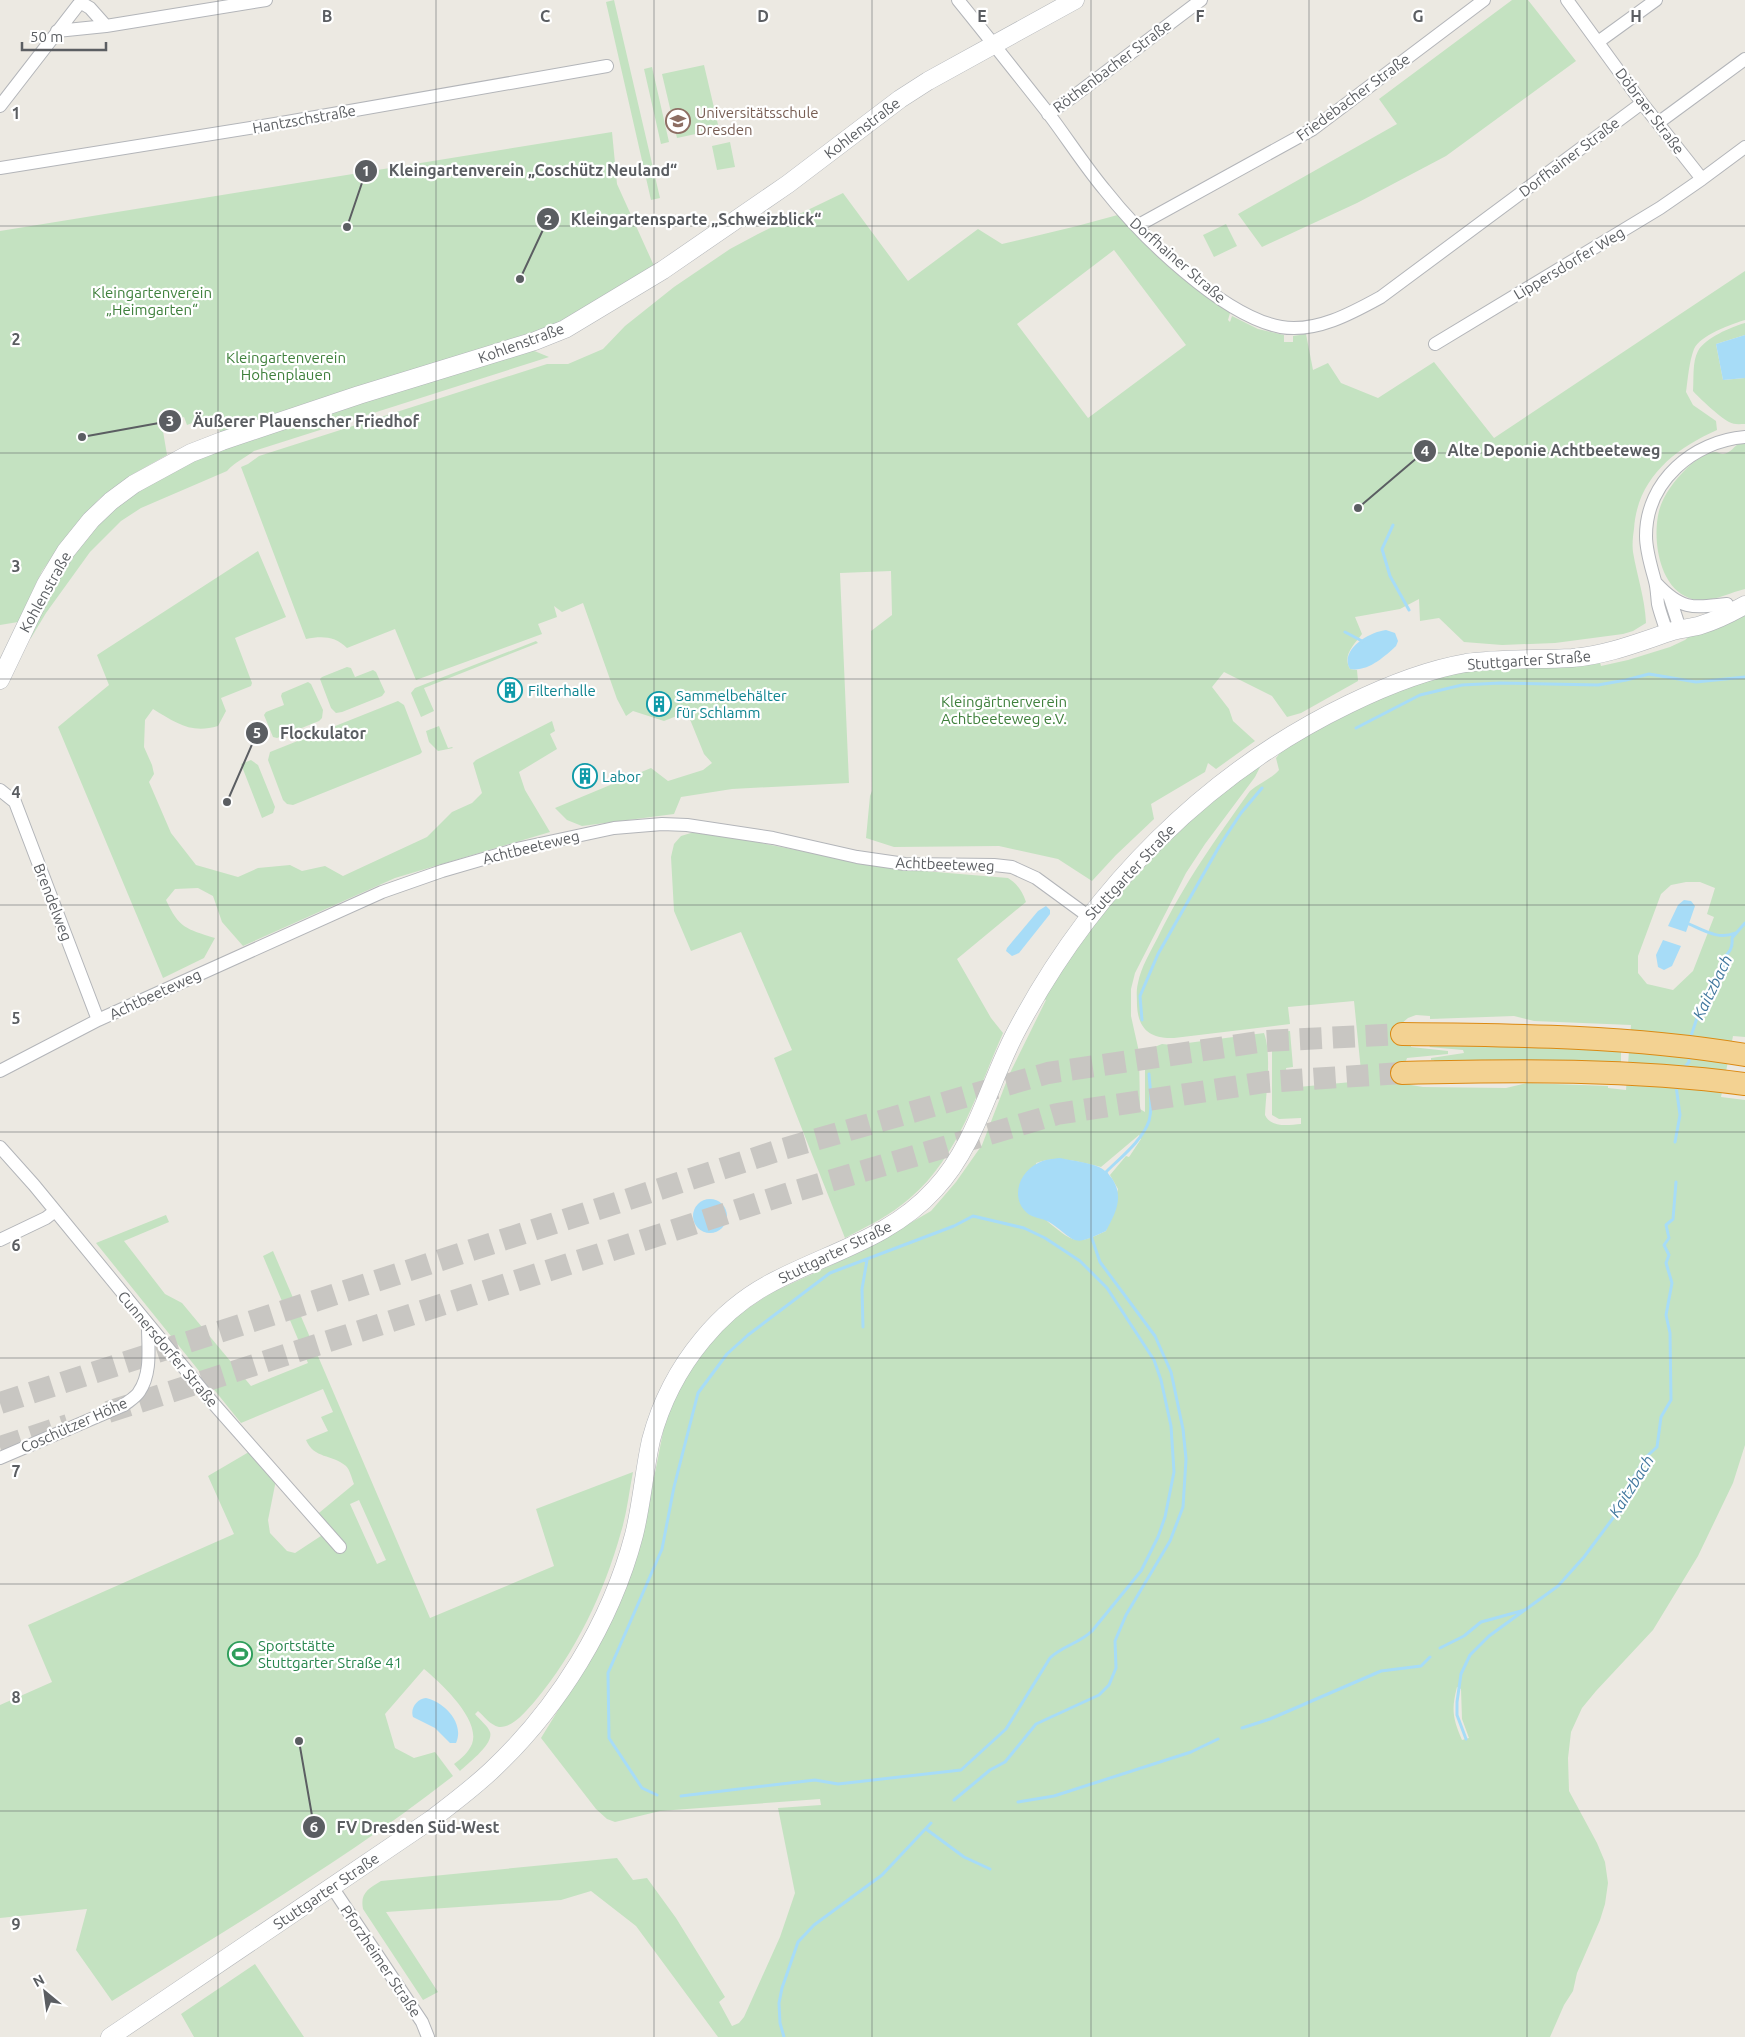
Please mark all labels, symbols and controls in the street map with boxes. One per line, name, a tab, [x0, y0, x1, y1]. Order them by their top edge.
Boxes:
text: B	[322, 7, 332, 25]
text: C	[540, 7, 550, 25]
text: D	[757, 7, 769, 25]
text: E	[977, 7, 987, 25]
text: F	[1196, 7, 1205, 25]
text: G	[1412, 7, 1424, 25]
text: H	[1630, 7, 1642, 25]
street label: Röthenbacher Straße	[1050, 16, 1174, 116]
scale bar	[22, 20, 106, 52]
text: 50 m	[30, 28, 63, 45]
street label: Friedebacher Straße	[1293, 50, 1413, 144]
street label: Döbraer Straße	[1612, 65, 1688, 157]
street label: Kohlenstraße	[821, 94, 903, 162]
street label: Hantzschstraße	[251, 102, 357, 136]
text: 1	[11, 104, 21, 122]
place label: Universitätsschule Dresden	[696, 104, 819, 138]
school or university icon: Universitätsschule Dresden	[665, 108, 691, 134]
street label: Dorfhainer Straße	[1516, 114, 1622, 200]
callout: Kleingartenverein „Coschütz Neuland“	[353, 155, 687, 186]
text: Kleingartenverein „Coschütz Neuland“	[389, 161, 677, 179]
text: 1	[362, 162, 370, 179]
callout: Kleingartensparte „Schweizblick“	[536, 204, 831, 235]
text: Kleingartensparte „Schweizblick“	[571, 210, 821, 228]
text: 2	[544, 211, 552, 228]
street label: Dorfhainer Straße	[1127, 214, 1229, 306]
street label: Lippersdorfer Weg	[1511, 223, 1627, 303]
park label: Kleingartenverein „Heimgarten“	[92, 284, 212, 318]
street label: Kohlenstraße	[476, 320, 566, 366]
text: 2	[11, 330, 21, 348]
park label: Kleingartenverein Hohenplauen	[226, 349, 346, 383]
callout: Äußerer Plauenscher Friedhof	[157, 406, 429, 437]
text: 3	[166, 412, 174, 429]
text: Äußerer Plauenscher Friedhof	[193, 412, 420, 430]
callout: Alte Deponie Achtbeeteweg	[1413, 435, 1670, 466]
text: Alte Deponie Achtbeeteweg	[1448, 441, 1660, 459]
text: 4	[1421, 442, 1429, 459]
street label: Kohlenstraße	[16, 548, 74, 636]
text: 3	[11, 557, 21, 575]
street label: Stuttgarter Straße	[1467, 647, 1591, 673]
building icon: Filterhalle	[497, 677, 523, 703]
place label: Filterhalle	[528, 682, 596, 699]
place label: Sammelbehälter für Schlamm	[676, 687, 787, 721]
building icon: Sammelbehälter für Schlamm	[646, 691, 672, 717]
park label: Kleingärtnerverein Achtbeeteweg e.V.	[941, 693, 1067, 727]
callout: Flockulator	[245, 717, 376, 748]
text: 5	[253, 724, 261, 741]
text: Flockulator	[280, 724, 366, 742]
building icon: Labor	[572, 763, 598, 789]
place label: Labor	[602, 768, 641, 785]
text: 4	[11, 783, 21, 801]
street label: Stuttgarter Straße	[1082, 821, 1178, 923]
street label: Achtbeeteweg	[481, 827, 581, 867]
street label: Achtbeeteweg	[895, 854, 995, 874]
street label: Brendelweg	[30, 861, 76, 943]
water label: Kaitzbach	[1689, 952, 1735, 1022]
street label: Achtbeeteweg	[106, 965, 204, 1023]
text: 5	[11, 1009, 21, 1027]
street label: Stuttgarter Straße	[776, 1217, 894, 1287]
text: 6	[11, 1236, 21, 1254]
street label: Cunnersdorfer Straße	[115, 1288, 221, 1410]
street label: Coschützer Höhe	[18, 1394, 130, 1456]
water label: Kaitzbach	[1605, 1452, 1657, 1520]
text: 7	[11, 1462, 21, 1480]
place label: Sportstätte Stuttgarter Straße 41	[258, 1637, 402, 1671]
sports icon: Sportstätte Stuttgarter Straße 41	[227, 1641, 253, 1667]
text: 8	[11, 1688, 21, 1706]
callout: FV Dresden Süd-West	[301, 1811, 509, 1842]
text: 6	[310, 1818, 318, 1835]
text: FV Dresden Süd-West	[337, 1818, 499, 1836]
street label: Stuttgarter Straße	[270, 1849, 382, 1933]
street label: Pforzheimer Straße	[337, 1902, 425, 2020]
text: 9	[11, 1915, 21, 1933]
north arrow	[20, 1967, 70, 2017]
text: N	[30, 1971, 47, 1990]

